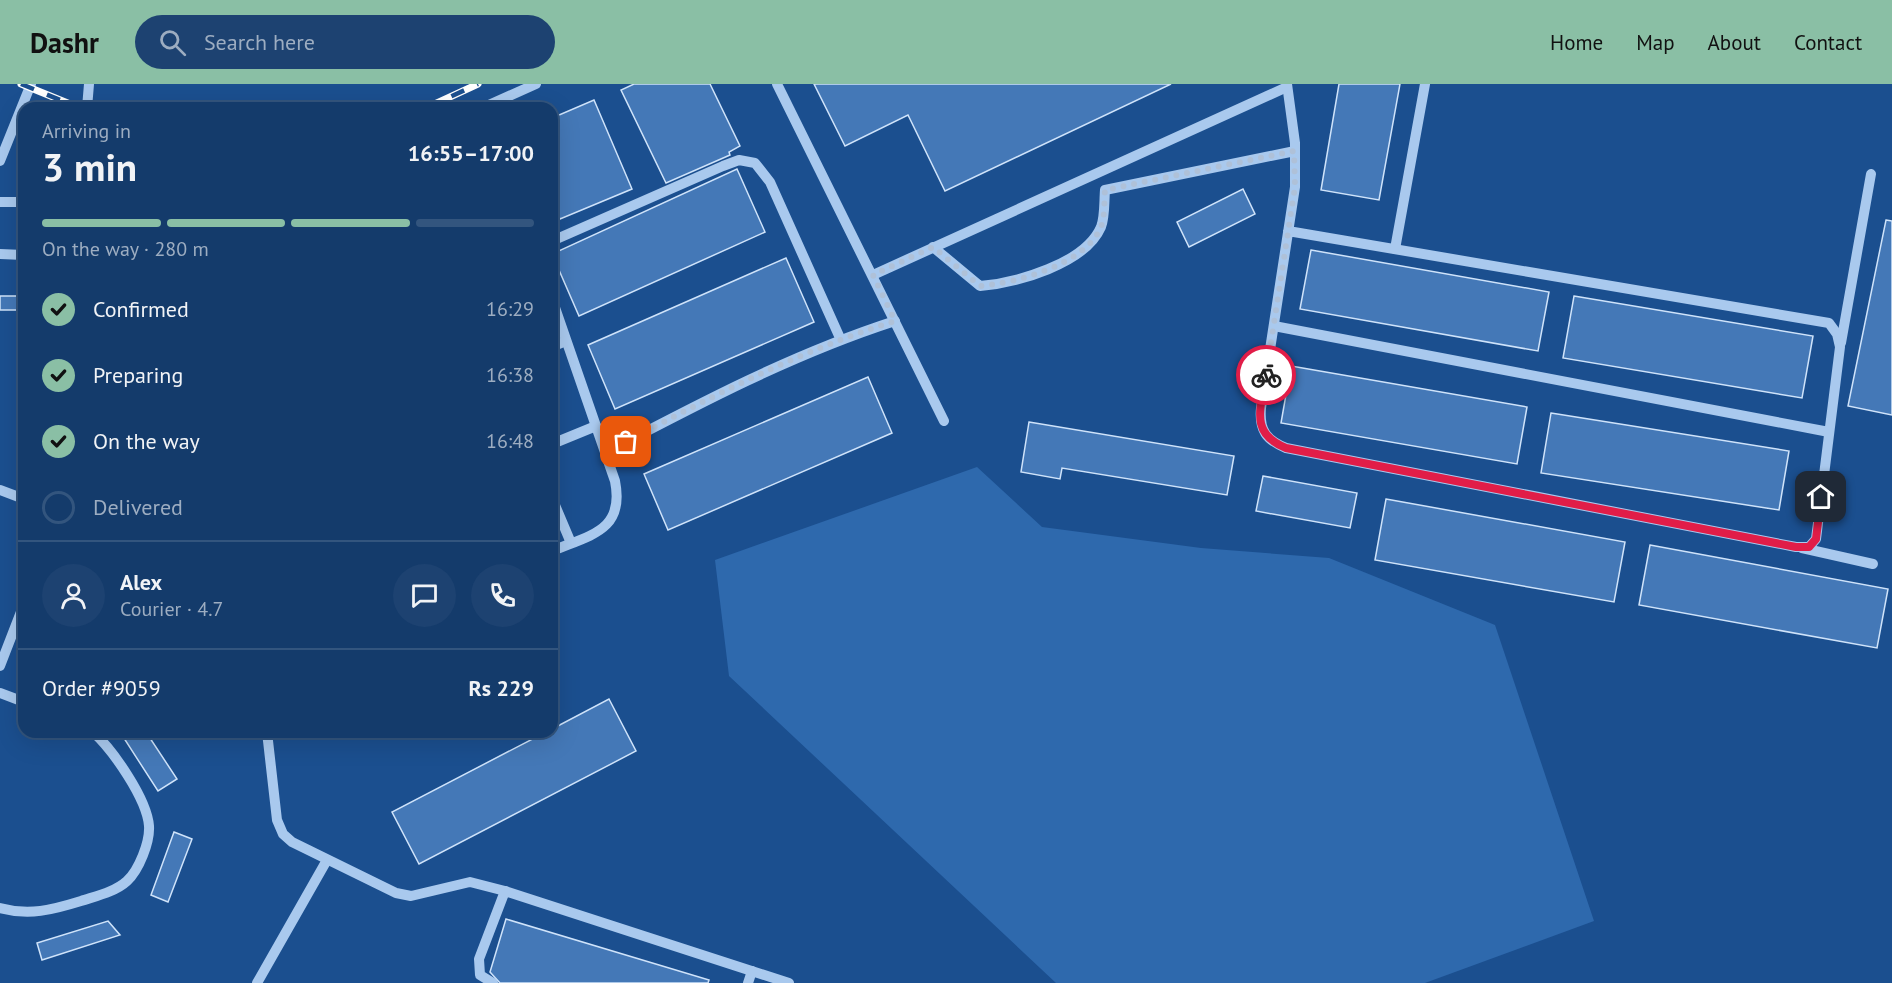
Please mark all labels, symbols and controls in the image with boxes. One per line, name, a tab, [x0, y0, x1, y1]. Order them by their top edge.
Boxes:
search box	[135, 15, 555, 69]
text: Dashr	[30, 24, 99, 61]
icon: search	[156, 26, 189, 59]
text: Search here	[204, 28, 315, 56]
text: Home	[1550, 29, 1603, 56]
text: Map	[1636, 29, 1675, 56]
text: About	[1708, 29, 1761, 56]
text: Contact	[1794, 29, 1862, 56]
text: Arriving in	[42, 118, 131, 144]
text: 16:55–17:00	[408, 139, 534, 167]
text: 3 min	[42, 141, 137, 192]
text: On the way · 280 m	[42, 236, 209, 262]
icon: check	[42, 293, 75, 326]
text: Confirmed	[93, 295, 189, 323]
text: 16:29	[486, 296, 534, 322]
courier	[1236, 345, 1296, 405]
icon: check	[42, 359, 75, 392]
icon: bike	[1250, 359, 1283, 392]
text: Preparing	[93, 361, 183, 389]
text: 16:38	[486, 362, 534, 388]
pin	[600, 416, 651, 467]
icon: check	[42, 425, 75, 458]
icon: bag	[609, 425, 642, 458]
text: On the way	[93, 427, 200, 455]
text: 16:48	[486, 428, 534, 454]
pin	[1795, 471, 1846, 522]
icon: home	[1804, 480, 1837, 513]
text: Delivered	[93, 493, 183, 521]
button: person	[42, 564, 105, 627]
button: chat	[393, 564, 456, 627]
button: phone	[471, 564, 534, 627]
text: Alex	[120, 568, 162, 596]
text: Courier · 4.7	[120, 596, 223, 622]
text: Order #9059	[42, 674, 161, 702]
text: Rs 229	[468, 674, 534, 702]

